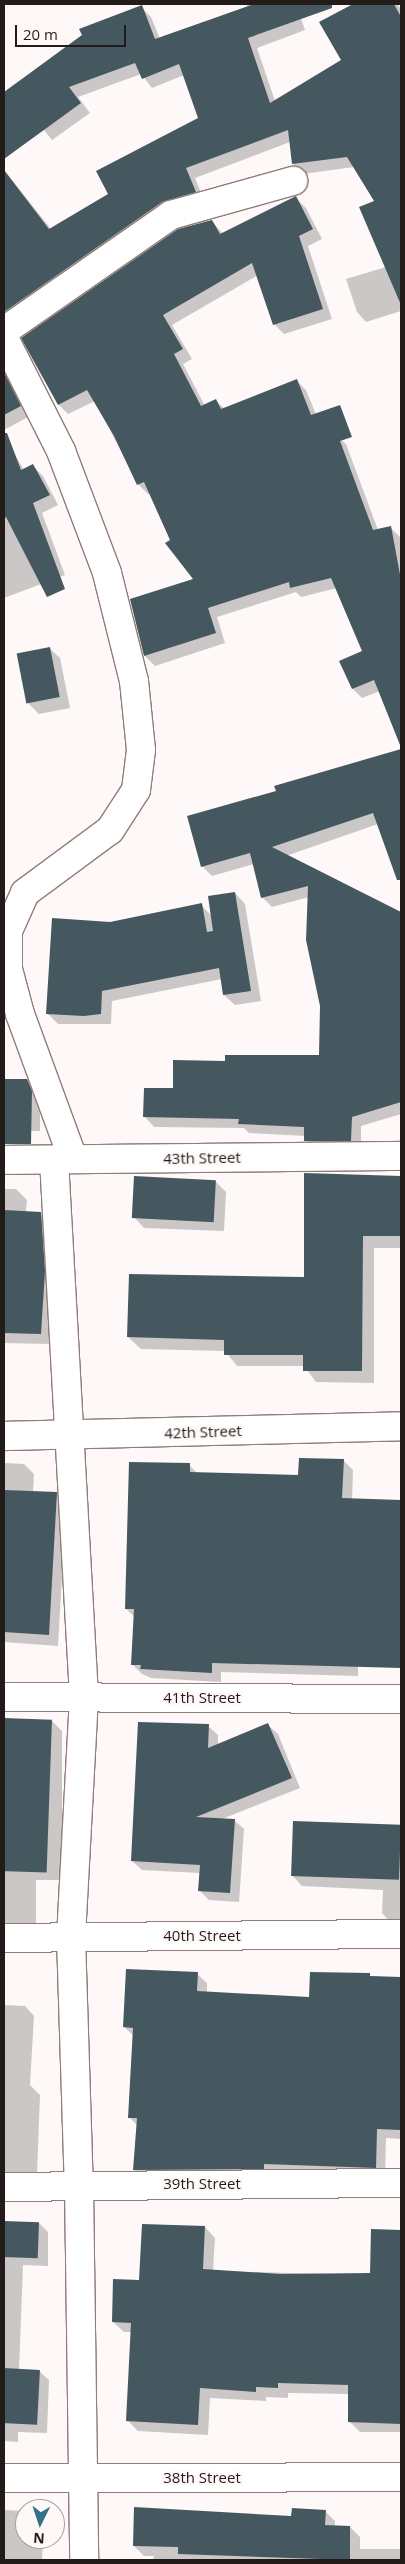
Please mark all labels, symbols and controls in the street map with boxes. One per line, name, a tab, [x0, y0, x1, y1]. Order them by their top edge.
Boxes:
scale bar	[18, 15, 129, 47]
text: 20 m	[23, 24, 58, 44]
street label: 43th Street	[163, 1148, 241, 1168]
street label: 42th Street	[164, 1422, 242, 1442]
street label: 41th Street	[163, 1689, 241, 1707]
street label: 40th Street	[163, 1927, 241, 1945]
street label: 39th Street	[163, 2175, 241, 2193]
street label: 38th Street	[163, 2469, 241, 2487]
north arrow	[15, 2499, 65, 2549]
text: N	[33, 2529, 45, 2548]

